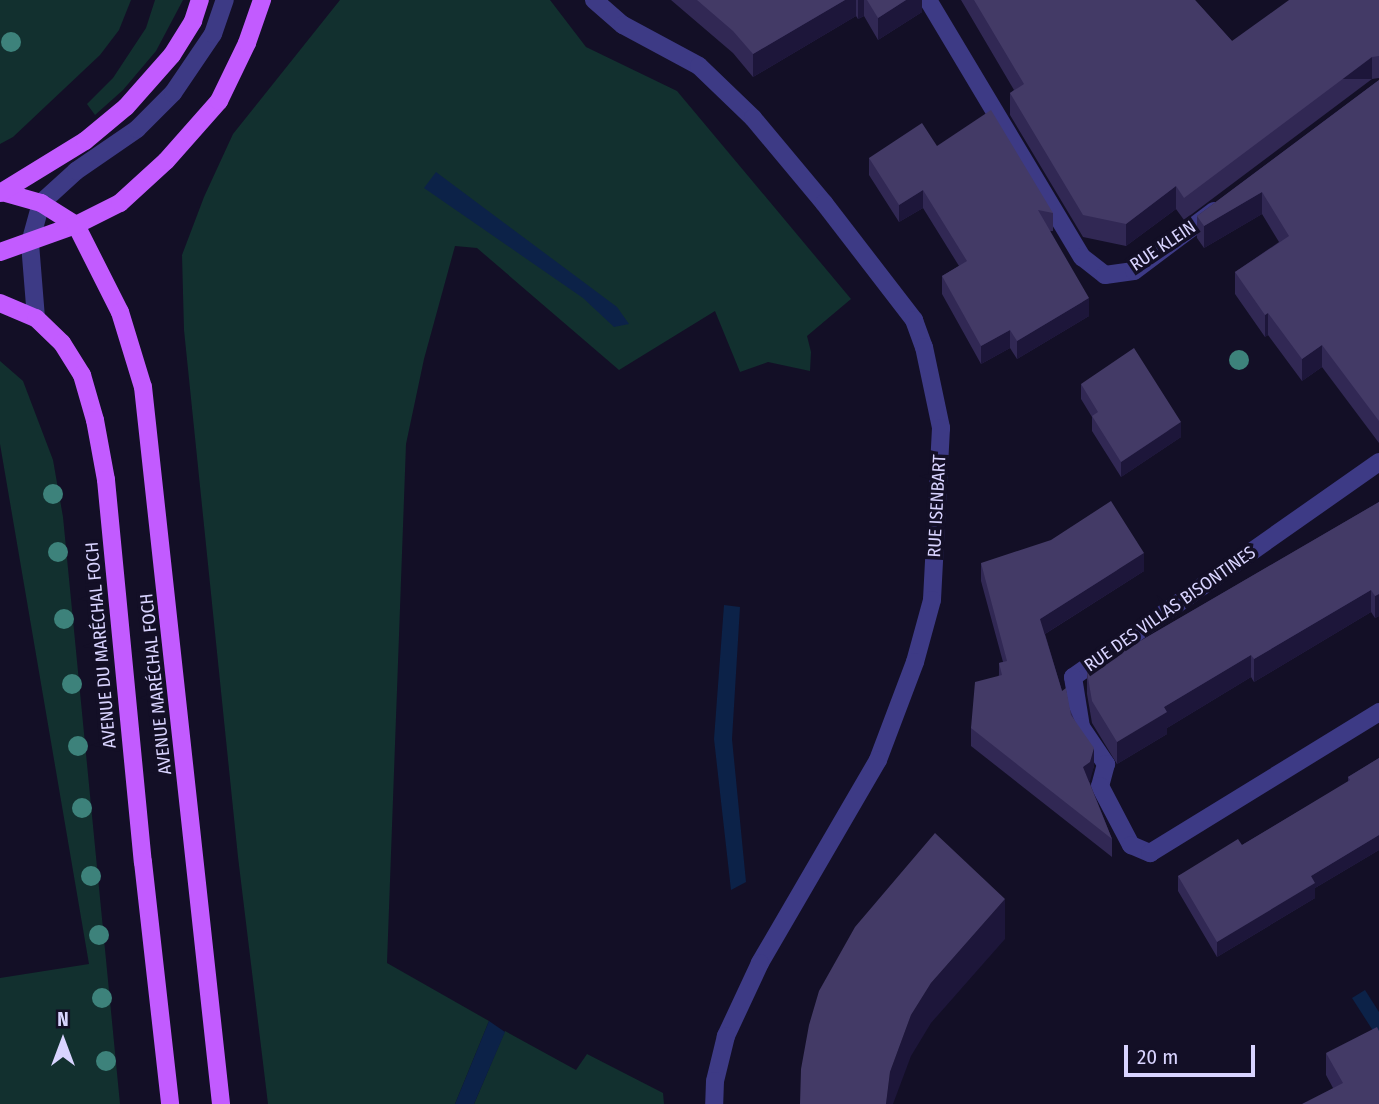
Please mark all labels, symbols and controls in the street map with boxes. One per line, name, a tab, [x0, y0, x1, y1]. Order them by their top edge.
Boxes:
street label: RUE KLEIN	[1126, 216, 1200, 276]
street label: RUE ISENBART	[924, 454, 950, 558]
street label: AVENUE DU MARÉCHAL FOCH	[81, 541, 121, 749]
street label: RUE DES VILLAS BISONTINES	[1080, 542, 1260, 676]
street label: AVENUE MARÉCHAL FOCH	[136, 592, 176, 776]
north arrow	[28, 1006, 98, 1076]
text: N	[57, 1008, 69, 1031]
scale bar	[1127, 1030, 1258, 1074]
text: 20 m	[1137, 1044, 1178, 1070]

